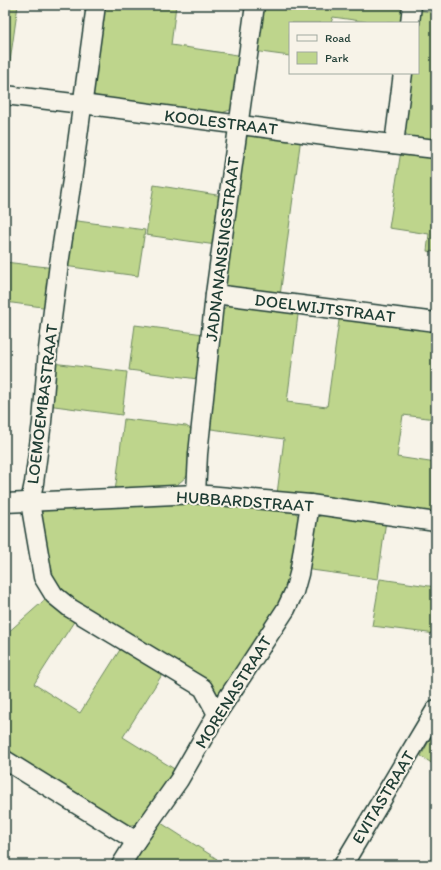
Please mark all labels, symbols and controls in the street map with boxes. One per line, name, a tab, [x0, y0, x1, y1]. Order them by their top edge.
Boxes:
legend	[289, 22, 419, 74]
text: Road	[325, 31, 351, 45]
text: Park	[325, 51, 349, 65]
street label: KOOLESTRAAT	[163, 105, 279, 139]
street label: JADNANANSINGSTRAAT	[201, 155, 243, 342]
street label: DOELWIJTSTRAAT	[254, 289, 397, 327]
street label: LOEMOEMBASTRAAT	[22, 322, 62, 485]
street label: HUBBARDSTRAAT	[176, 486, 315, 516]
street label: MORENASTRAAT	[190, 632, 276, 752]
street label: EVITASTRAAT	[347, 746, 419, 847]

